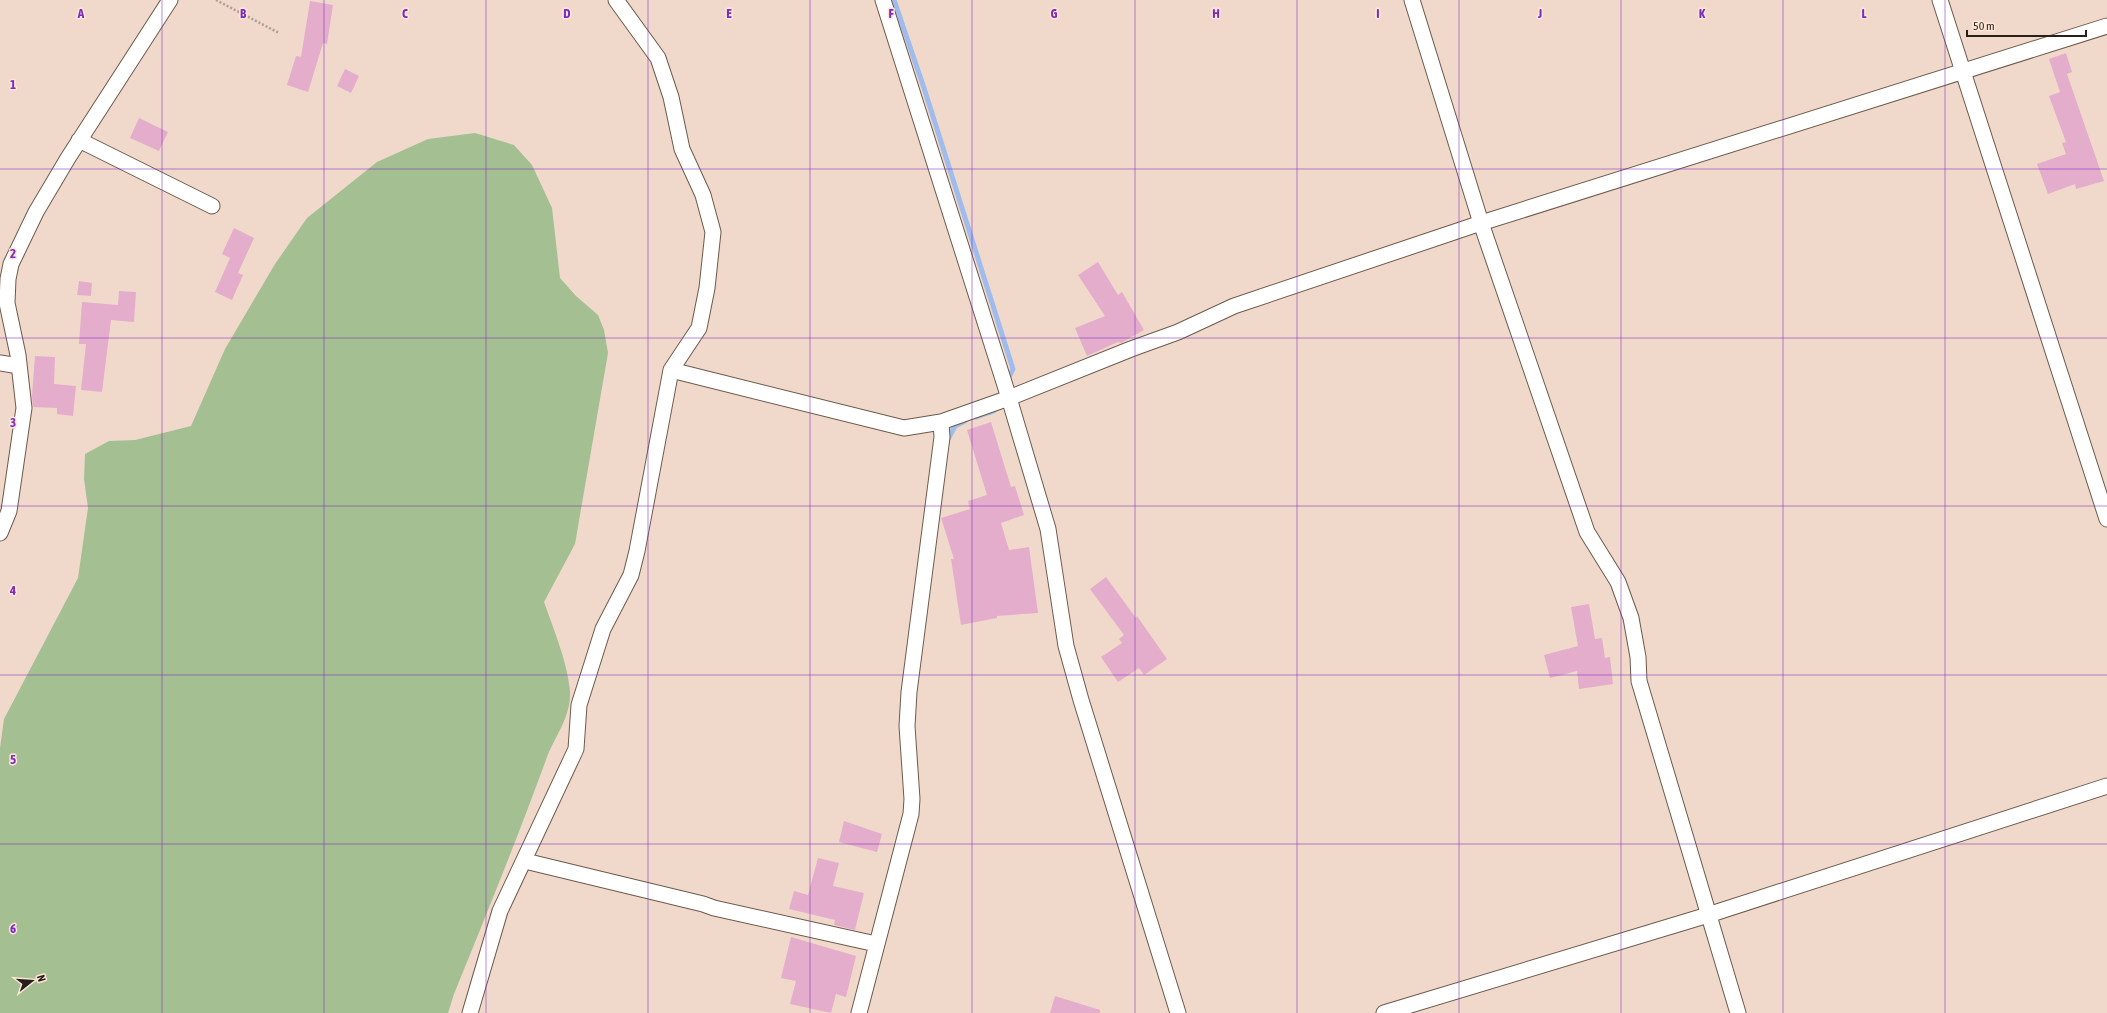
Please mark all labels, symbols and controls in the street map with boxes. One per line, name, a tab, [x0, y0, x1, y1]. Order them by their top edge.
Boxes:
text: A	[77, 6, 85, 21]
text: B	[240, 6, 247, 21]
text: C	[402, 6, 408, 21]
text: D	[563, 6, 571, 21]
text: E	[726, 6, 732, 21]
text: F	[888, 6, 894, 21]
text: G	[1051, 6, 1058, 21]
text: H	[1212, 6, 1220, 21]
text: I	[1376, 6, 1380, 21]
text: J	[1537, 6, 1542, 21]
text: K	[1699, 6, 1706, 21]
text: L	[1861, 6, 1867, 21]
scale bar	[1967, 12, 2086, 38]
text: 50 m	[1973, 19, 1995, 33]
text: 1	[10, 77, 16, 92]
text: 2	[10, 246, 16, 261]
text: 3	[10, 415, 16, 430]
text: 4	[9, 583, 16, 598]
text: 5	[10, 752, 16, 767]
text: 6	[10, 921, 16, 936]
north arrow	[12, 961, 52, 1001]
text: N	[35, 973, 48, 983]

